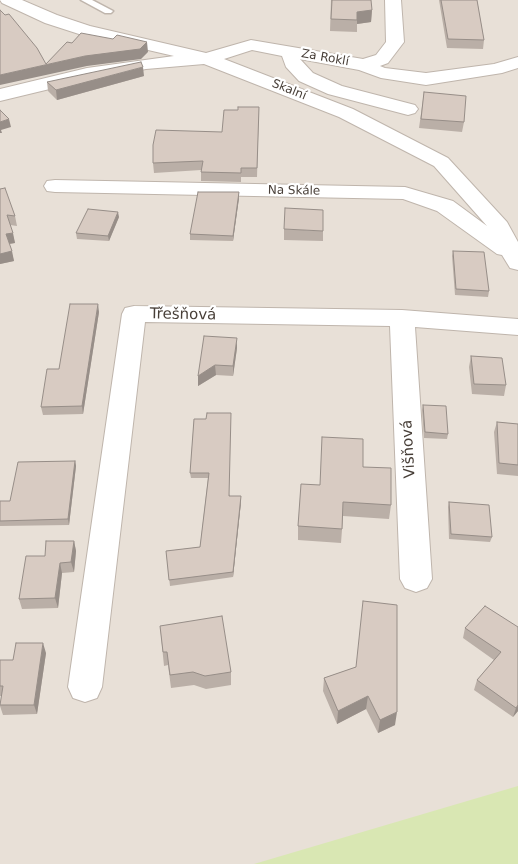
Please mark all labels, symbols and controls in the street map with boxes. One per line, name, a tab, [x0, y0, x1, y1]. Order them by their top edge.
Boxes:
street label: Za Roklí	[300, 47, 350, 69]
street label: Skalní	[270, 77, 308, 103]
street label: Na Skále	[268, 183, 320, 199]
street label: Třešňová	[150, 305, 216, 325]
street label: Višňová	[398, 419, 420, 479]

